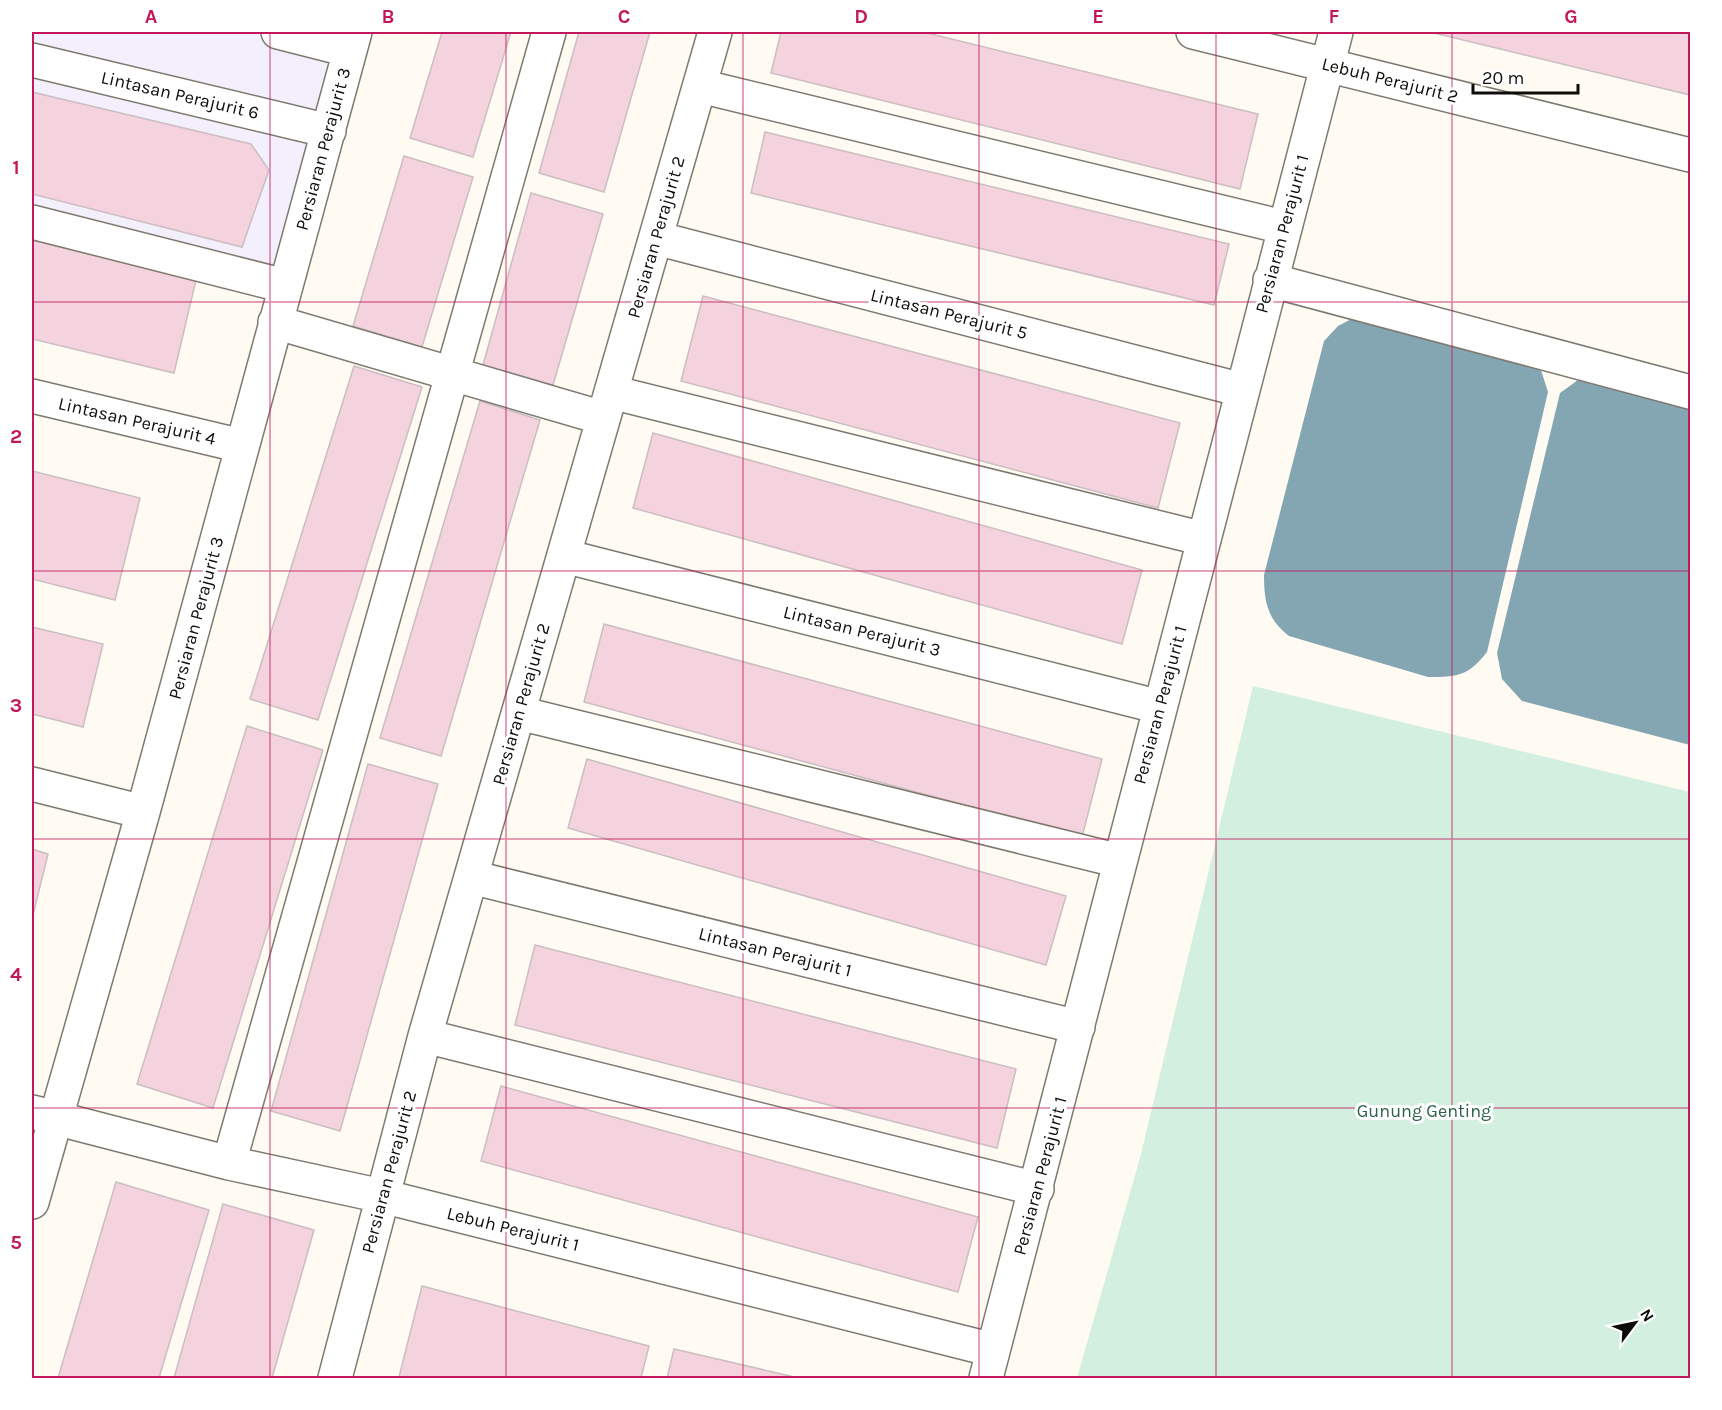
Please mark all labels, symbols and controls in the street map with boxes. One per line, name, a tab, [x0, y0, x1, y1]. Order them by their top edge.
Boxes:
text: A	[145, 5, 158, 28]
text: B	[382, 5, 394, 28]
text: C	[618, 5, 630, 28]
text: D	[854, 5, 868, 28]
text: E	[1092, 5, 1104, 28]
text: F	[1329, 5, 1340, 28]
text: G	[1564, 5, 1578, 28]
street label: Lebuh Perajurit 2	[1319, 52, 1461, 108]
scale bar	[1473, 57, 1578, 95]
street label: Persiaran Perajurit 3	[291, 65, 355, 233]
street label: Lintasan Perajurit 6	[99, 66, 261, 124]
text: 20 m	[1482, 67, 1524, 89]
street label: Persiaran Perajurit 1	[1250, 152, 1314, 316]
street label: Persiaran Perajurit 2	[622, 153, 690, 321]
text: 1	[12, 156, 20, 179]
street label: Lintasan Perajurit 5	[868, 284, 1030, 344]
street label: Lintasan Perajurit 4	[56, 392, 218, 450]
text: 2	[10, 425, 22, 448]
street label: Persiaran Perajurit 3	[164, 534, 228, 702]
street label: Lintasan Perajurit 3	[781, 601, 943, 661]
street label: Persiaran Perajurit 2	[487, 620, 555, 788]
street label: Persiaran Perajurit 1	[1128, 623, 1192, 787]
text: 3	[10, 694, 22, 717]
street label: Lintasan Perajurit 1	[696, 922, 854, 982]
text: 4	[10, 963, 22, 986]
street label: Persiaran Perajurit 2	[357, 1088, 421, 1256]
street label: Persiaran Perajurit 1	[1008, 1094, 1072, 1258]
park label: Gunung Genting	[1357, 1100, 1491, 1122]
street label: Lebuh Perajurit 1	[445, 1202, 581, 1256]
text: 5	[10, 1231, 22, 1254]
north arrow	[1605, 1293, 1665, 1353]
text: N	[1636, 1305, 1658, 1325]

